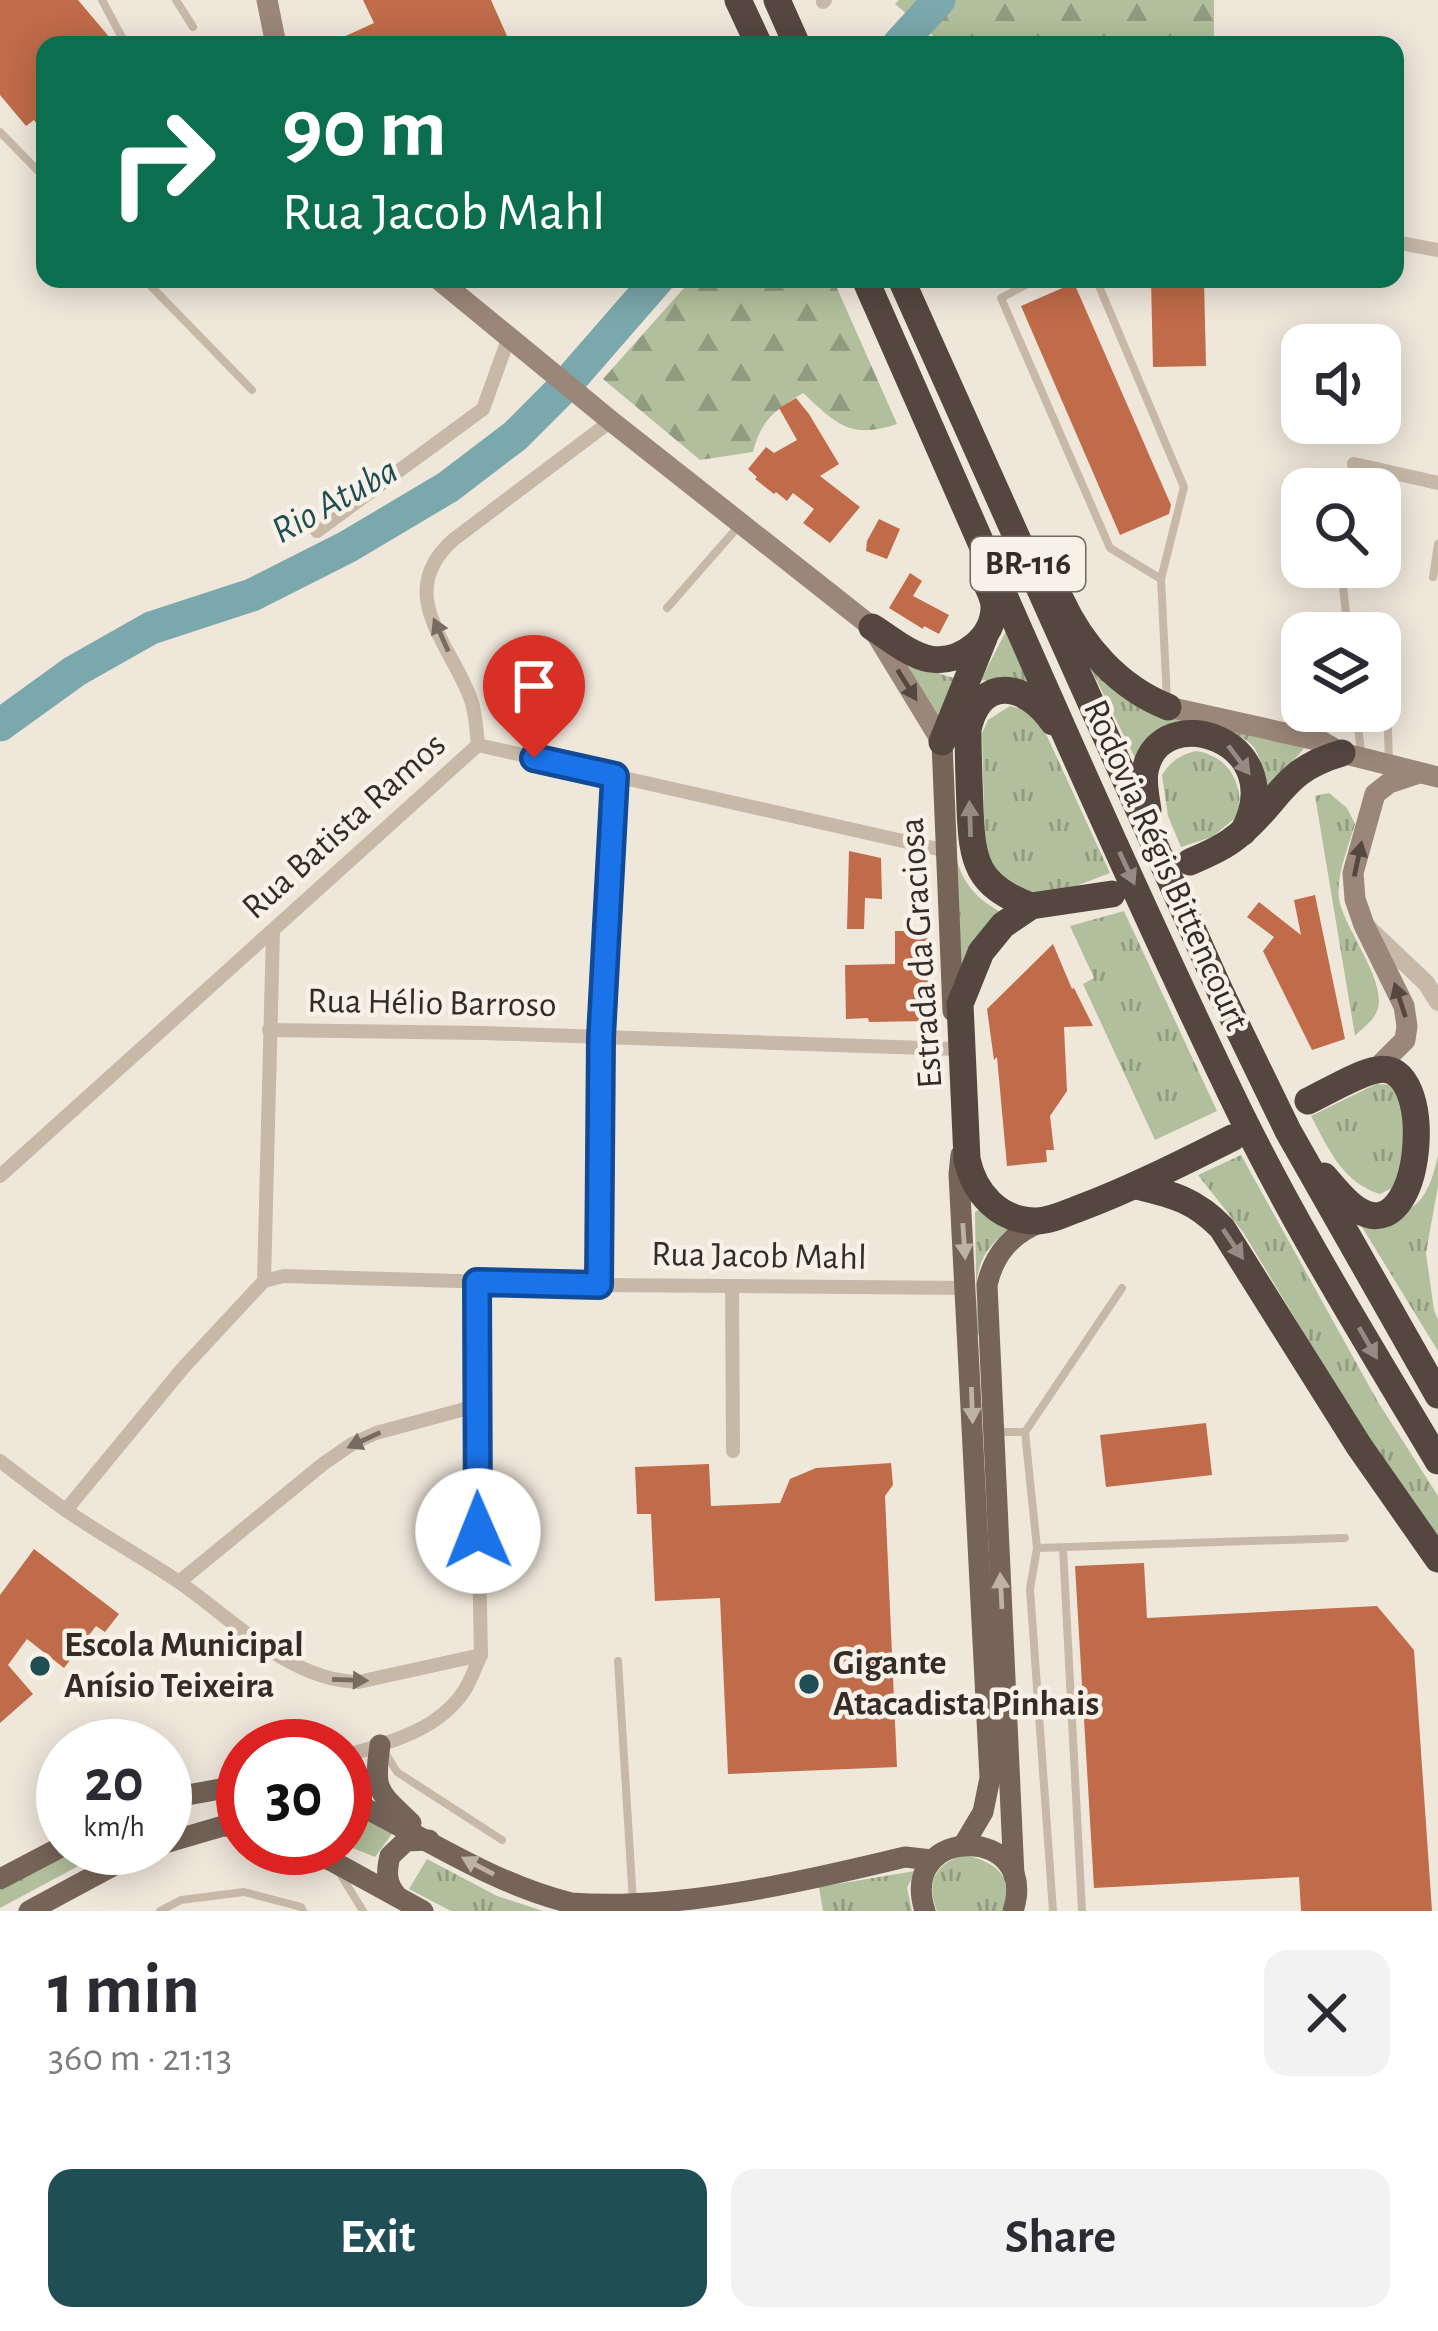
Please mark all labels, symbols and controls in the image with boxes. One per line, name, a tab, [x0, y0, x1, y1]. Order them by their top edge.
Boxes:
icon: right	[84, 84, 240, 240]
text: 90 m	[282, 88, 447, 172]
text: Rua Jacob Mahl	[282, 186, 605, 240]
map controls	[1281, 324, 1401, 732]
button: sound	[1281, 324, 1401, 444]
water label: Rio Atuba	[266, 451, 404, 551]
button: search	[1281, 468, 1401, 588]
road number: BR-116	[971, 537, 1085, 591]
button: layers	[1281, 612, 1401, 732]
one-way arrow	[430, 617, 450, 652]
pin	[483, 635, 585, 758]
icon: arrive	[501, 653, 567, 719]
one-way arrow	[896, 668, 917, 702]
street label: Rodovia Régis Bittencourt	[1077, 694, 1255, 1036]
street label: Rua Batista Ramos	[236, 726, 452, 926]
one-way arrow	[1226, 744, 1250, 775]
one-way arrow	[961, 799, 980, 837]
street label: Estrada da Graciosa	[894, 816, 948, 1090]
one-way arrow	[1349, 840, 1368, 878]
one-way arrow	[1118, 851, 1138, 886]
one-way arrow	[1389, 981, 1408, 1018]
street label: Rua Hélio Barroso	[307, 983, 557, 1023]
one-way arrow	[955, 1223, 974, 1260]
one-way arrow	[1221, 1228, 1244, 1261]
street label: Rua Jacob Mahl	[651, 1236, 867, 1276]
one-way arrow	[1356, 1326, 1377, 1360]
one-way arrow	[963, 1387, 982, 1425]
one-way arrow	[346, 1430, 381, 1450]
position arrow	[415, 1468, 541, 1594]
one-way arrow	[991, 1571, 1010, 1609]
place label: Escola Municipal Anísio Teixeira	[64, 1627, 304, 1704]
place label: Gigante Atacadista Pinhais	[833, 1645, 1099, 1722]
marker: Escola Municipal Anísio Teixeira	[27, 1653, 53, 1679]
one-way arrow	[332, 1670, 370, 1689]
marker: Gigante Atacadista Pinhais	[796, 1671, 822, 1697]
speed limit sign: 30	[216, 1719, 372, 1875]
text: 20	[84, 1752, 144, 1812]
text: km/h	[83, 1812, 145, 1842]
one-way arrow	[461, 1856, 496, 1877]
button: close	[1264, 1950, 1390, 2076]
text: 1 min	[48, 1954, 200, 2026]
text: 360 m · 21:13	[48, 2039, 232, 2078]
button: Exit	[48, 2169, 707, 2307]
button: Share	[731, 2169, 1390, 2307]

